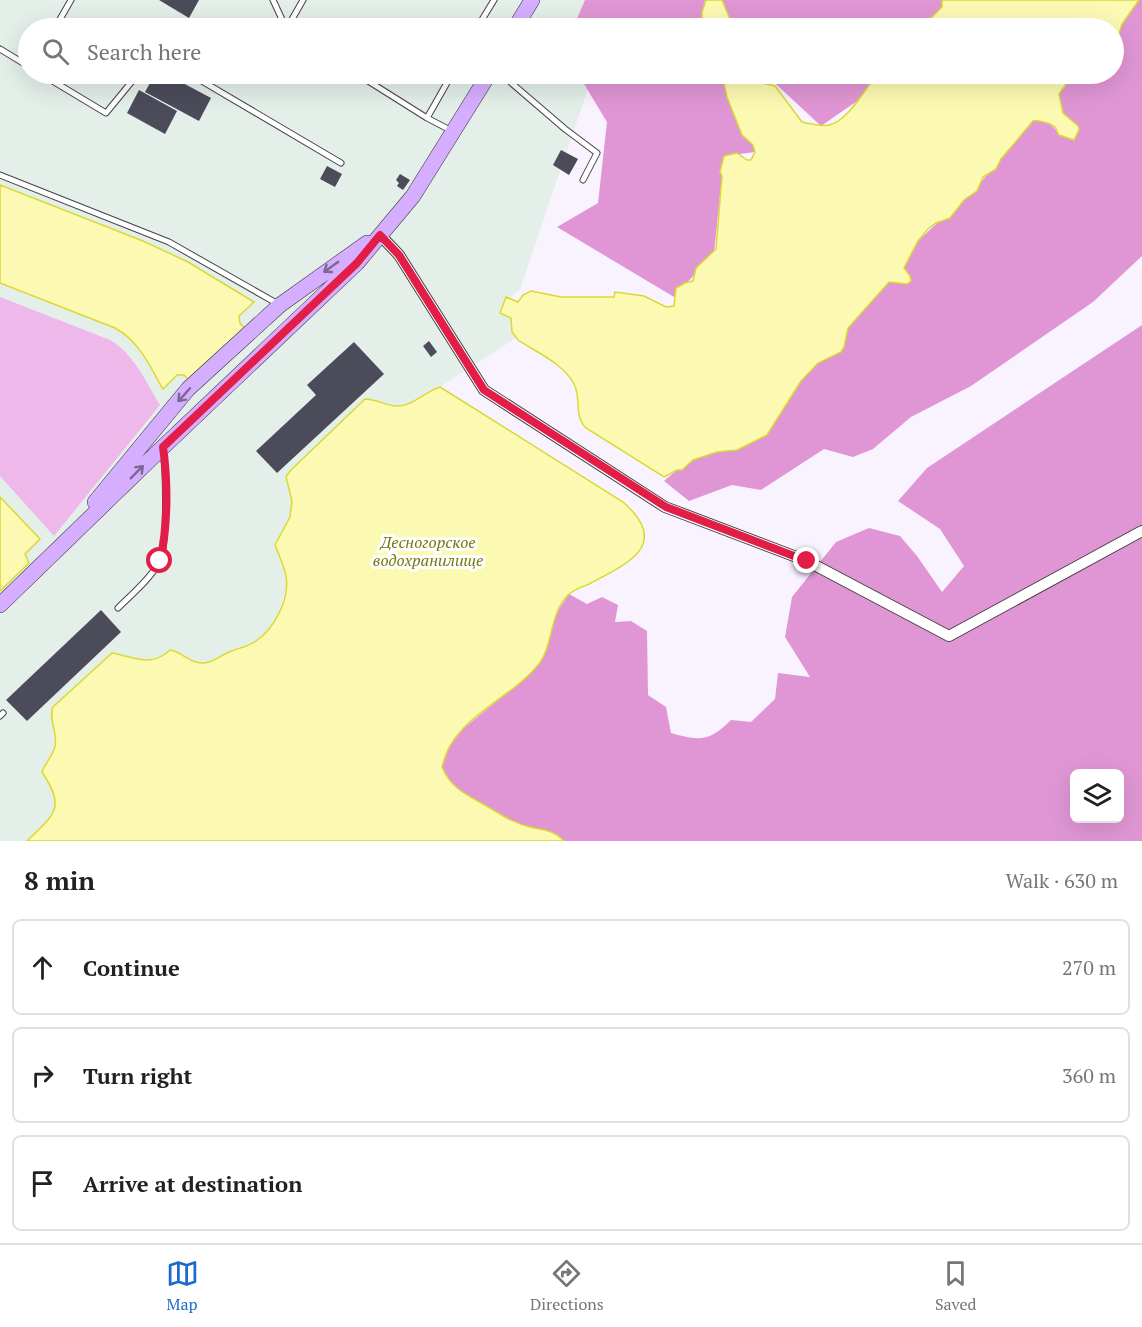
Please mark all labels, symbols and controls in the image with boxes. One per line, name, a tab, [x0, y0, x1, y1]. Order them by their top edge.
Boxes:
search box	[18, 18, 1124, 84]
icon: search	[39, 35, 72, 68]
text: Search here	[87, 37, 201, 66]
one-way arrow	[323, 261, 339, 273]
one-way arrow	[177, 387, 191, 402]
one-way arrow	[129, 465, 144, 480]
water label: Десногорское водохранилище	[373, 531, 483, 571]
route start	[146, 547, 172, 573]
route end	[793, 547, 819, 573]
map controls	[1070, 769, 1124, 823]
button: layers	[1070, 769, 1124, 823]
text: 8 min	[24, 863, 95, 897]
text: Walk · 630 m	[1006, 867, 1118, 894]
icon: ahead	[26, 951, 59, 984]
text: Continue	[83, 953, 180, 982]
text: 270 m	[1062, 954, 1116, 981]
icon: right	[26, 1059, 59, 1092]
text: Turn right	[83, 1061, 192, 1090]
text: 360 m	[1062, 1062, 1116, 1089]
icon: arrive	[26, 1167, 59, 1200]
text: Arrive at destination	[83, 1169, 302, 1198]
tab: Map	[166, 1257, 199, 1315]
tab: Directions	[530, 1257, 604, 1315]
tab: Saved	[935, 1257, 976, 1315]

